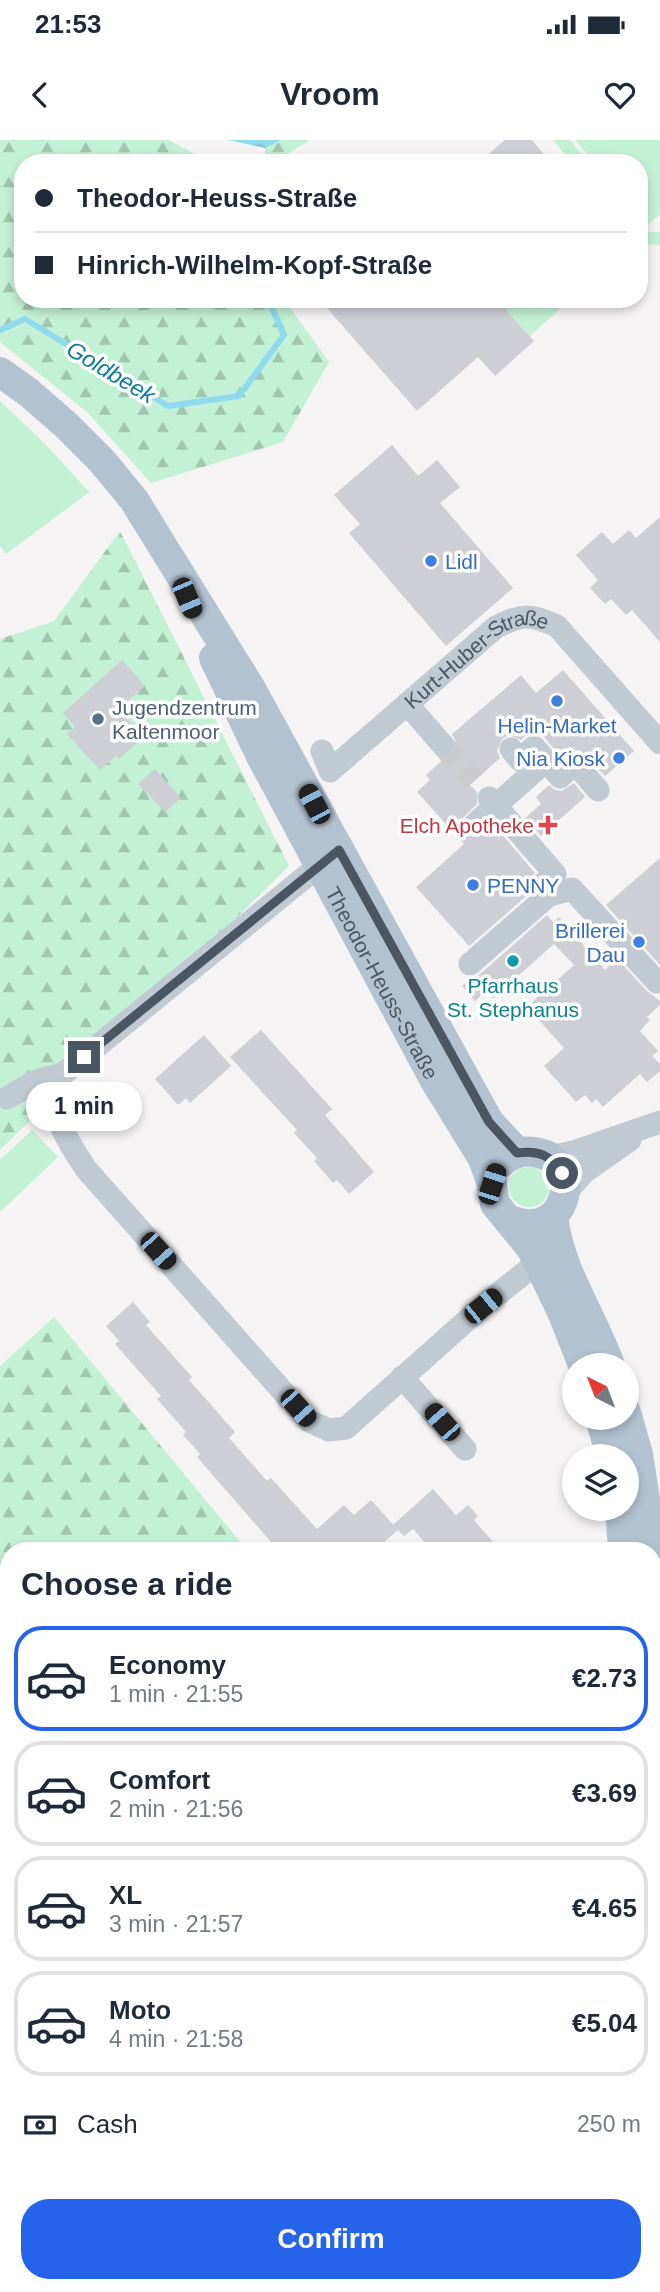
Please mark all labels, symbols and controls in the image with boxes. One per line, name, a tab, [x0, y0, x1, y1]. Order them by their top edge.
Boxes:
text: 21:53	[35, 9, 102, 39]
icon: back	[21, 76, 59, 114]
text: Vroom	[280, 76, 380, 112]
icon: heart	[601, 76, 639, 114]
text: Theodor-Heuss-Straße	[77, 183, 357, 213]
text: Hinrich-Wilhelm-Kopf-Straße	[77, 250, 432, 280]
water label: Goldbeek	[62, 335, 161, 409]
place label: Lidl	[445, 550, 478, 573]
marker: Lidl	[423, 553, 439, 569]
car	[170, 575, 205, 621]
street label: Kurt-Huber-Straße	[400, 605, 552, 713]
marker: Helin-Market	[549, 693, 565, 709]
place label: Jugendzentrum Kaltenmoor	[112, 696, 257, 743]
marker: Jugendzentrum Kaltenmoor	[90, 711, 106, 727]
place label: Helin-Market	[497, 714, 617, 737]
place label: Nia Kiosk	[516, 747, 605, 770]
marker: Nia Kiosk	[611, 750, 627, 766]
car	[295, 781, 334, 827]
place label: Elch Apotheke	[400, 814, 534, 837]
marker: Elch Apotheke	[540, 817, 556, 833]
place label: PENNY	[487, 874, 559, 897]
marker: PENNY	[465, 877, 481, 893]
street label: Theodor-Heuss-Straße	[322, 883, 443, 1083]
place label: Brillerei Dau	[555, 919, 625, 966]
marker: Brillerei Dau	[631, 934, 647, 950]
marker: Pfarrhaus St. Stephanus	[505, 953, 521, 969]
place label: Pfarrhaus St. Stephanus	[447, 974, 579, 1021]
route end	[68, 1041, 100, 1073]
callout: 1 min	[26, 1082, 142, 1130]
text: 1 min	[54, 1093, 114, 1119]
route start	[546, 1157, 578, 1189]
car	[476, 1161, 509, 1207]
car	[137, 1228, 180, 1274]
car	[461, 1285, 506, 1327]
north arrow	[562, 1353, 639, 1430]
map controls	[562, 1353, 639, 1521]
car	[277, 1385, 320, 1431]
car	[421, 1399, 464, 1445]
button: layers	[562, 1444, 639, 1521]
text: Choose a ride	[21, 1566, 233, 1602]
icon: car	[25, 1647, 88, 1710]
text: Economy	[109, 1650, 226, 1680]
text: €2.73	[572, 1663, 637, 1693]
text: 1 min · 21:55	[109, 1681, 243, 1707]
icon: car	[25, 1762, 88, 1825]
text: Comfort	[109, 1765, 210, 1795]
text: €3.69	[572, 1778, 637, 1808]
text: 2 min · 21:56	[109, 1796, 243, 1822]
icon: car	[25, 1877, 88, 1940]
text: XL	[109, 1880, 142, 1910]
text: €4.65	[572, 1893, 637, 1923]
text: 3 min · 21:57	[109, 1911, 243, 1937]
icon: car	[25, 1992, 88, 2055]
text: Moto	[109, 1995, 171, 2025]
text: €5.04	[572, 2008, 637, 2038]
text: 4 min · 21:58	[109, 2026, 243, 2052]
icon: cash	[21, 2106, 59, 2144]
text: Cash	[77, 2109, 138, 2139]
text: 250 m	[577, 2111, 641, 2137]
button: Confirm	[21, 2199, 641, 2279]

